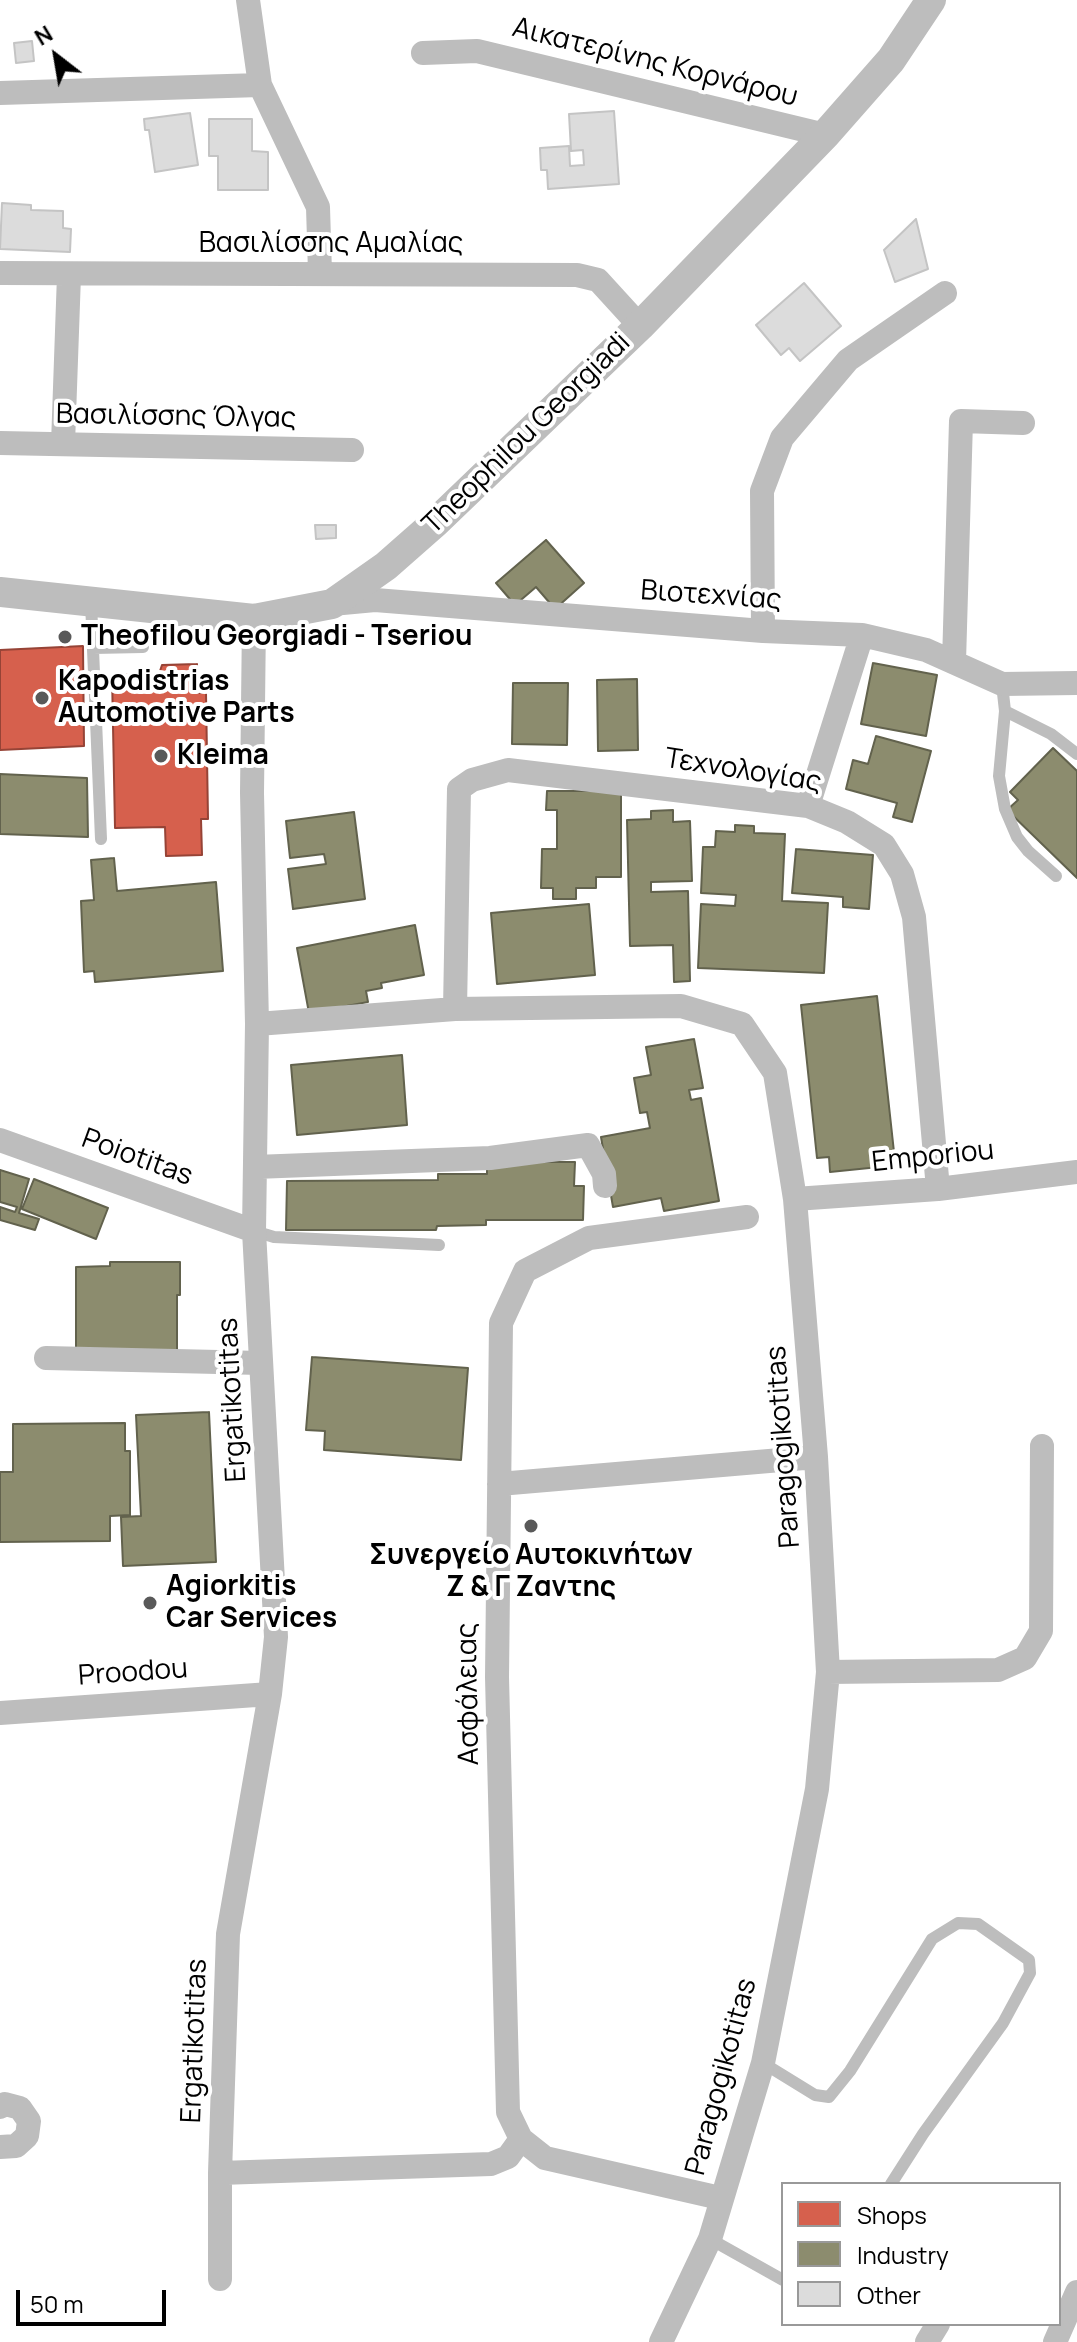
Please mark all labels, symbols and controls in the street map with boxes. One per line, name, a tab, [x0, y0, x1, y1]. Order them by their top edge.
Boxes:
street label: Αικατερίνης Κορνάρου	[509, 11, 801, 115]
north arrow	[16, 16, 96, 96]
text: N	[29, 19, 58, 52]
street label: Βασιλίσσης Αμαλίας	[199, 227, 463, 261]
street label: Theophilou Georgiadi	[416, 326, 638, 542]
street label: Βασιλίσσης Όλγας	[55, 398, 297, 436]
street label: Βιοτεχνίας	[639, 574, 783, 618]
place label: Theofilou Georgiadi - Tseriou	[81, 620, 473, 654]
marker: Theofilou Georgiadi - Tseriou	[56, 628, 74, 646]
place label: Kapodistrias Automotive Parts	[58, 665, 295, 731]
marker: Kapodistrias Automotive Parts	[33, 689, 51, 707]
place label: Kleima	[177, 739, 269, 773]
street label: Τεχνολογίας	[662, 742, 824, 800]
marker: Kleima	[152, 747, 170, 765]
street label: Poiotitas	[77, 1122, 197, 1194]
street label: Emporiou	[870, 1134, 996, 1180]
street label: Ergatikotitas	[212, 1317, 254, 1483]
street label: Paragogikotitas	[760, 1345, 808, 1549]
marker: Συνεργείο Αυτοκινήτων Ζ & Γ Ζαντης	[522, 1517, 540, 1535]
place label: Συνεργείο Αυτοκινήτων Ζ & Γ Ζαντης	[369, 1539, 693, 1605]
place label: Agiorkitis Car Services	[166, 1570, 337, 1636]
marker: Agiorkitis Car Services	[141, 1594, 159, 1612]
street label: Ασφάλειας	[451, 1622, 487, 1766]
street label: Proodou	[77, 1652, 189, 1694]
street label: Ergatikotitas	[175, 1958, 215, 2124]
street label: Paragogikotitas	[680, 1975, 764, 2179]
legend	[781, 2182, 1061, 2326]
text: Shops	[857, 2198, 927, 2231]
text: Industry	[857, 2238, 949, 2271]
scale bar	[20, 2274, 170, 2324]
text: Other	[857, 2278, 921, 2311]
text: 50 m	[30, 2287, 84, 2320]

